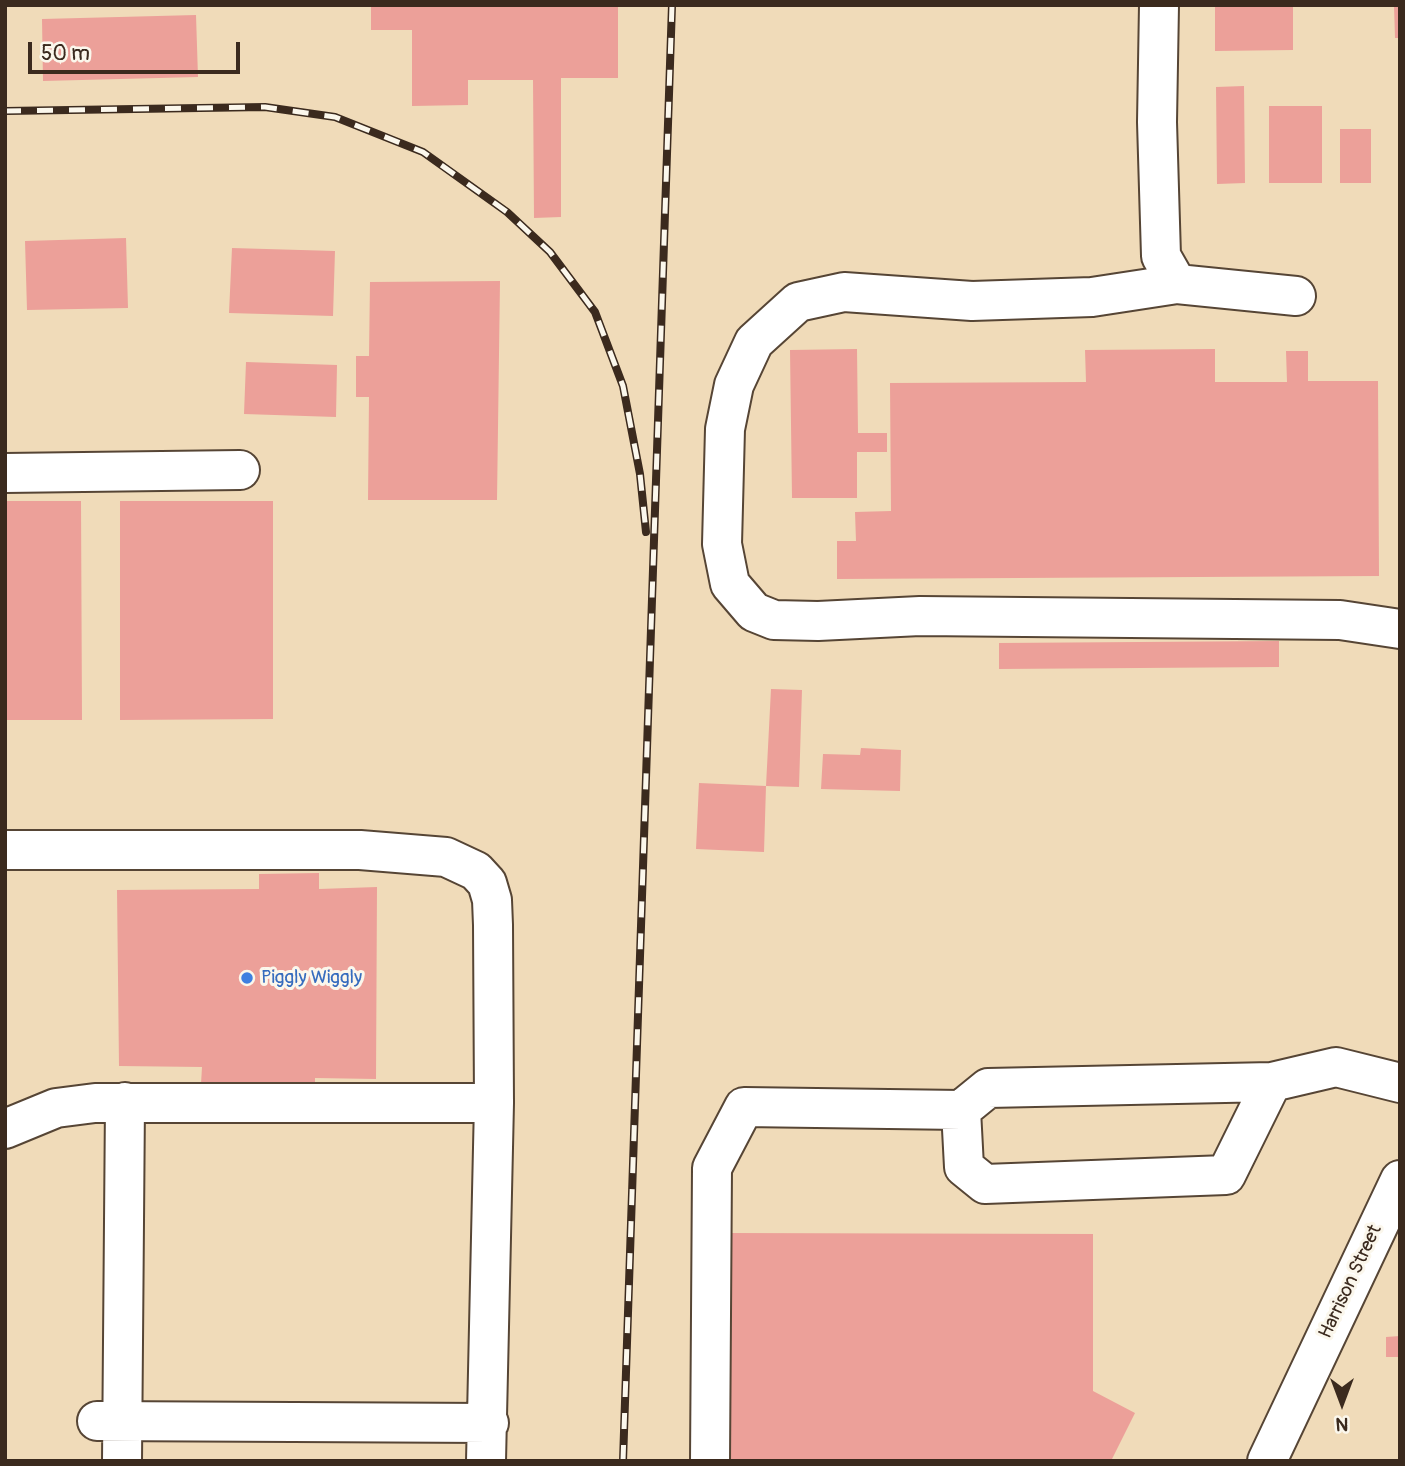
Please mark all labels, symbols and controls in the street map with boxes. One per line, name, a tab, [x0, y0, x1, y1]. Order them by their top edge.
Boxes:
scale bar	[32, 28, 243, 72]
text: 50 m	[41, 40, 90, 67]
place label: Piggly Wiggly	[261, 967, 362, 989]
marker: Piggly Wiggly	[239, 970, 255, 986]
street label: Harrison Street	[1315, 1222, 1387, 1342]
north arrow	[1307, 1368, 1377, 1438]
text: N	[1336, 1412, 1348, 1436]

